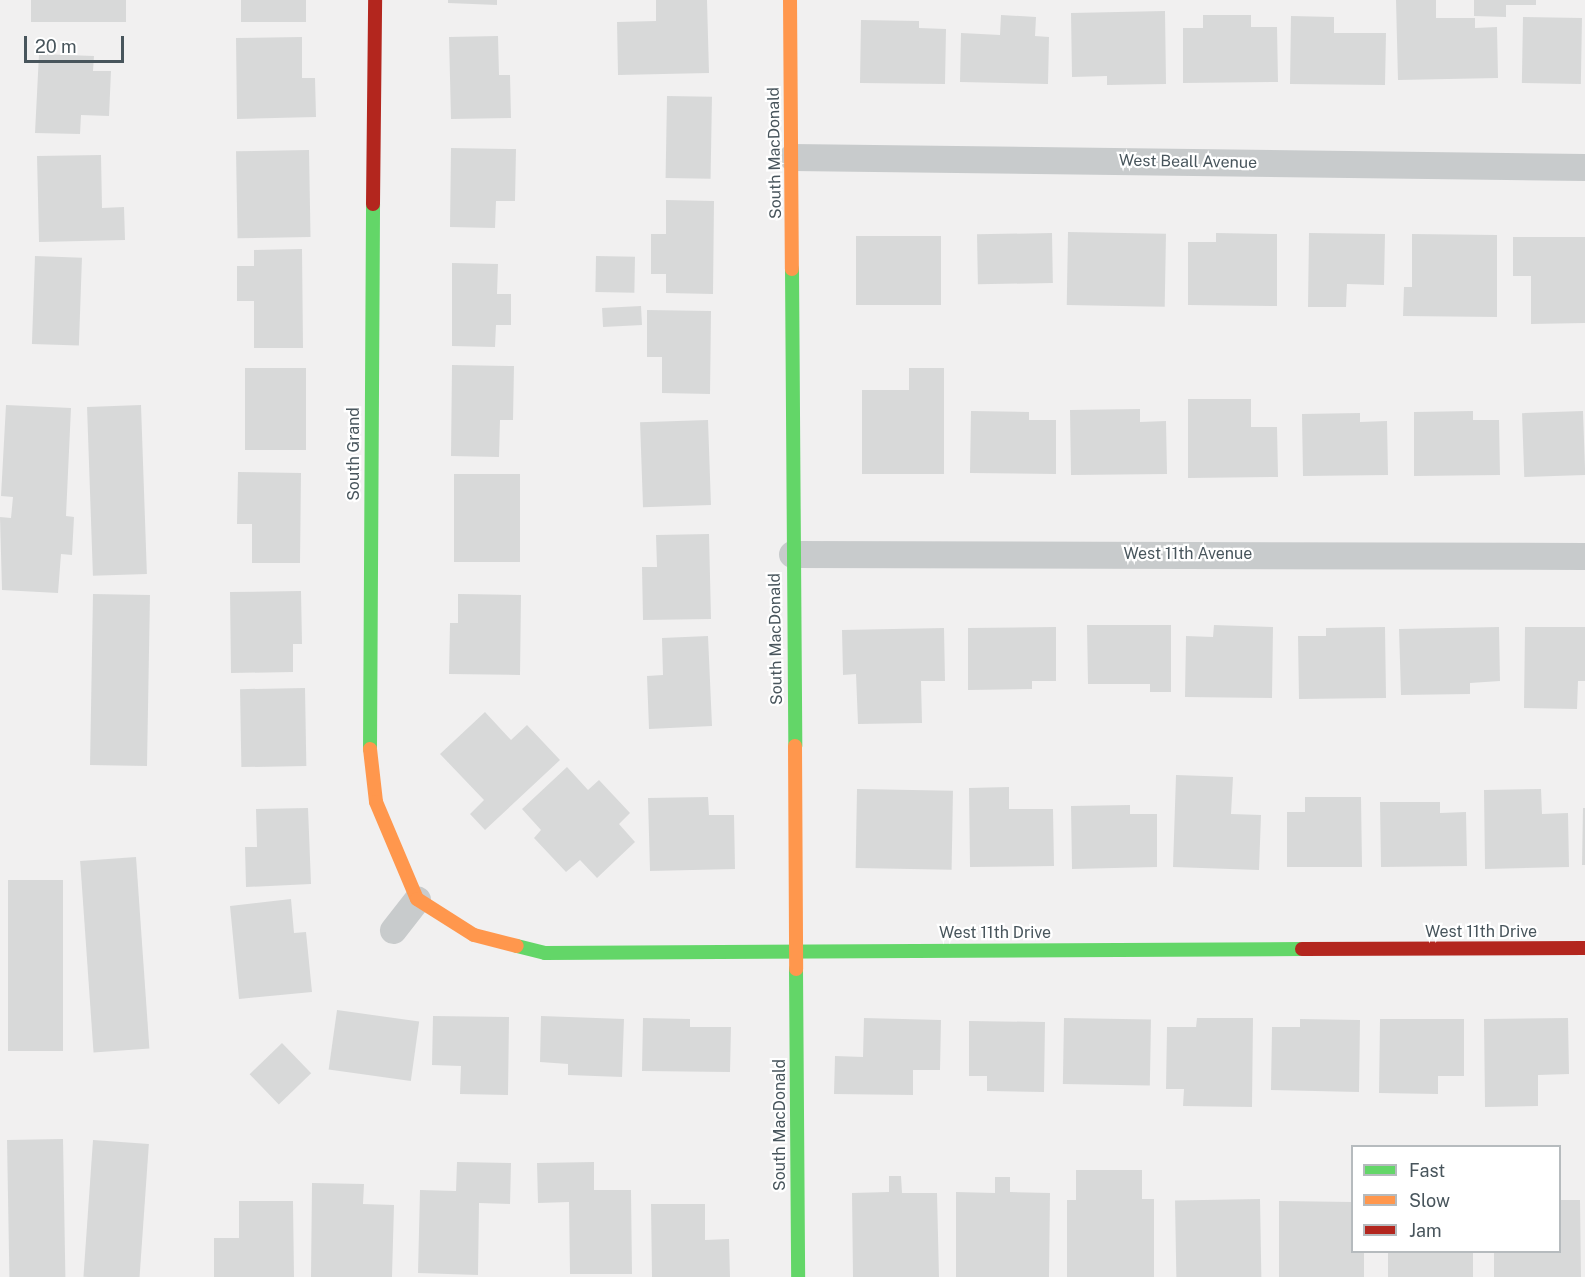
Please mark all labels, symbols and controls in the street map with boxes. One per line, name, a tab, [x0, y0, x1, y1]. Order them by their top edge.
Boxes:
scale bar	[27, 24, 128, 62]
text: 20 m	[35, 36, 77, 57]
street label: South MacDonald	[764, 87, 786, 219]
street label: West Beall Avenue	[1119, 151, 1257, 173]
street label: South Grand	[344, 407, 364, 501]
street label: West 11th Avenue	[1124, 544, 1252, 564]
street label: South MacDonald	[765, 573, 787, 705]
street label: West 11th Drive	[1425, 922, 1537, 942]
street label: West 11th Drive	[939, 923, 1051, 943]
street label: South MacDonald	[770, 1059, 790, 1191]
legend	[1351, 1145, 1561, 1253]
text: Fast	[1409, 1160, 1445, 1181]
text: Slow	[1409, 1190, 1450, 1211]
text: Jam	[1409, 1220, 1442, 1241]

